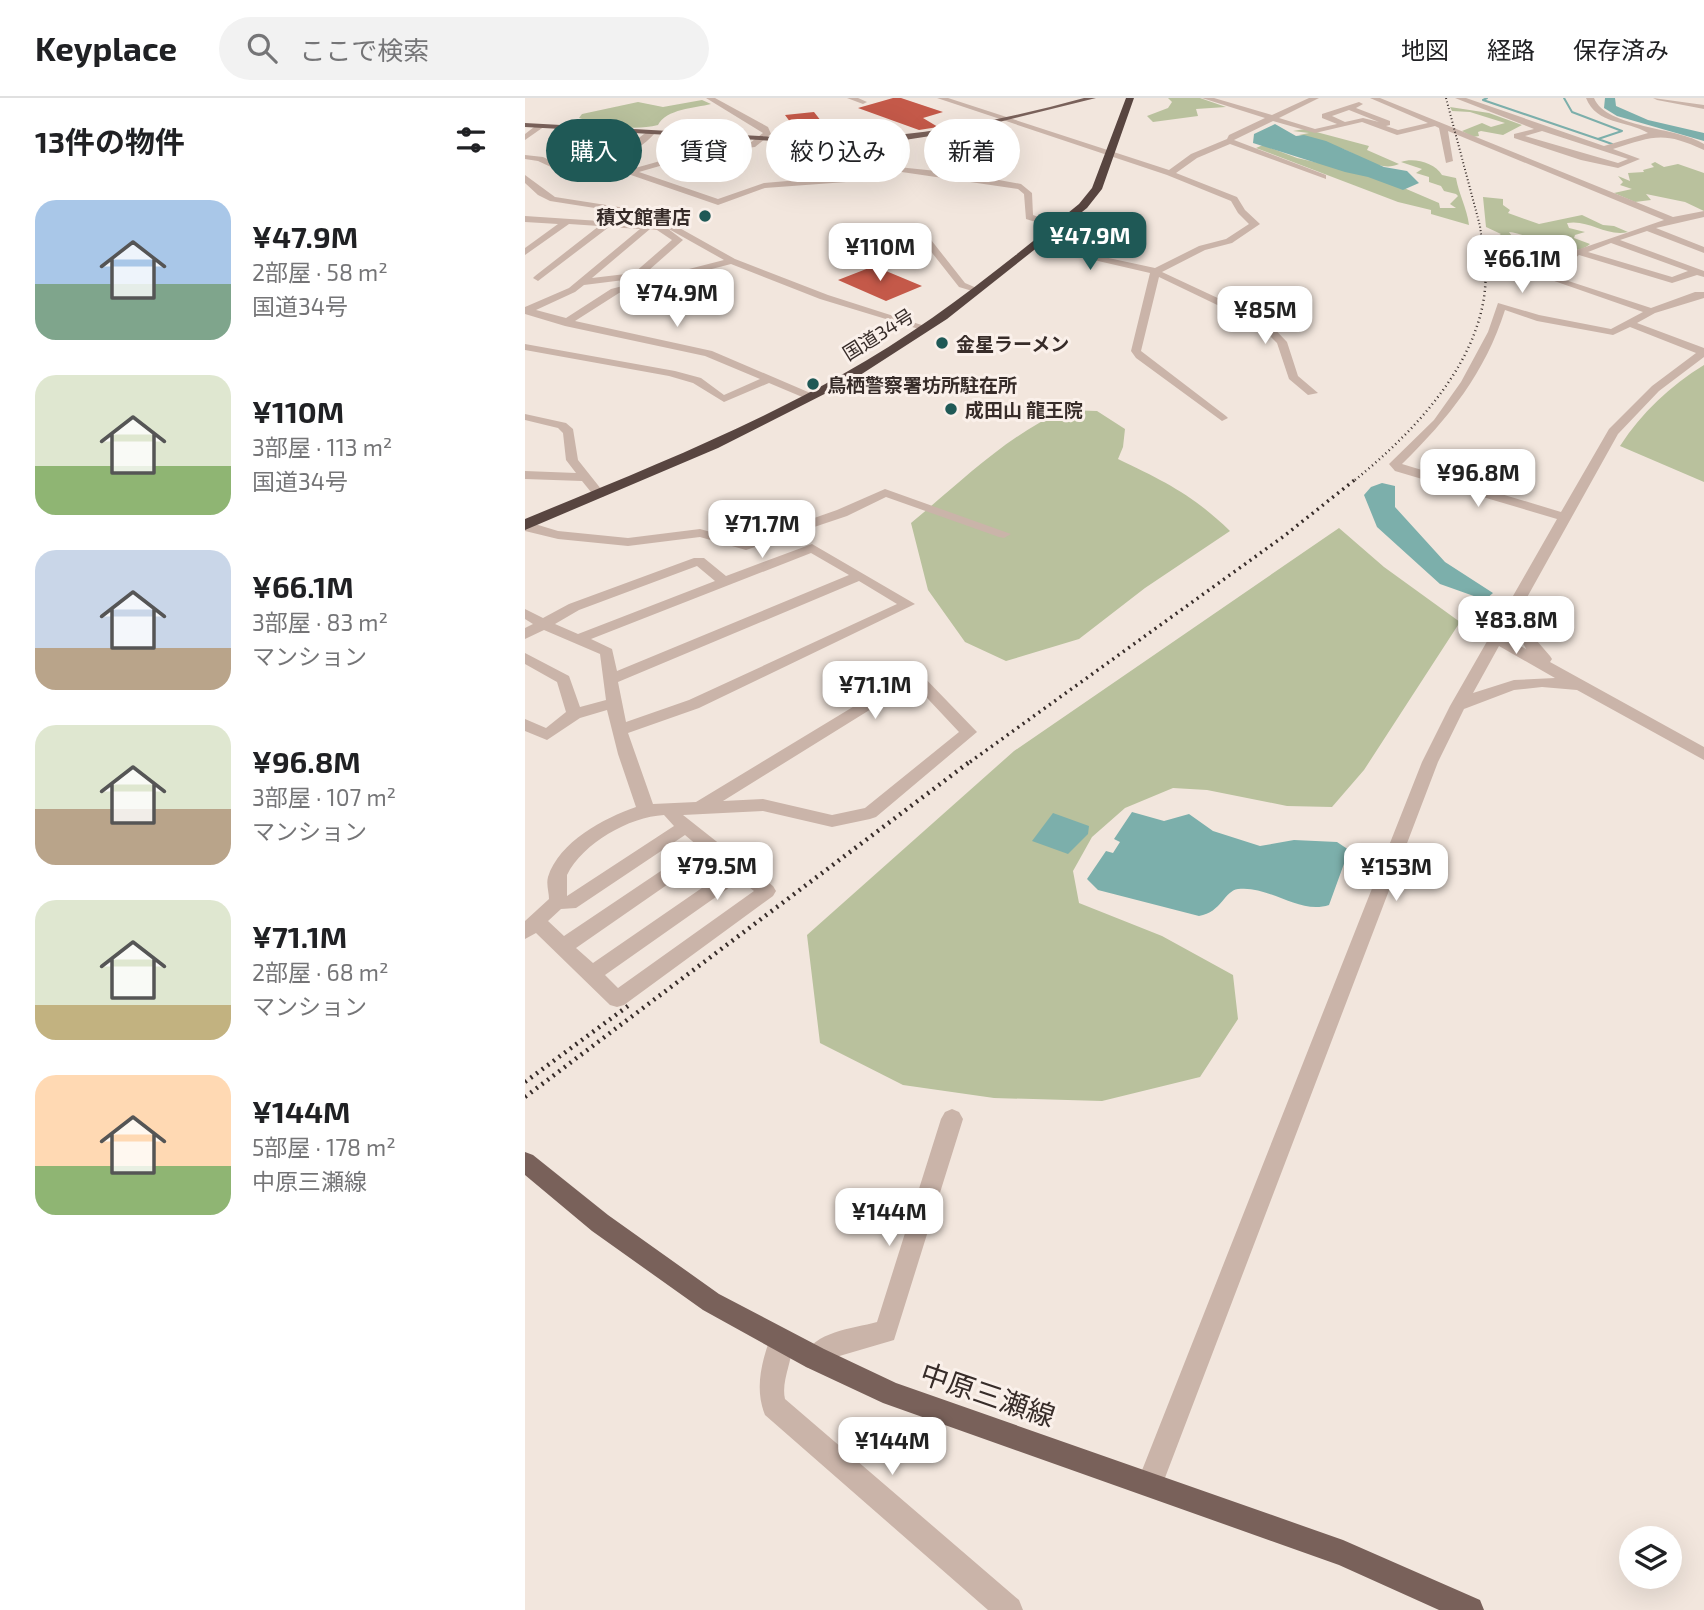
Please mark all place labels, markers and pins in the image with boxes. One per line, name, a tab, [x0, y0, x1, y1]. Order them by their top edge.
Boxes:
place label: 積文館書店	[596, 205, 691, 228]
marker: 積文館書店	[697, 208, 713, 224]
pin: ¥47.9M	[1033, 212, 1147, 272]
pin: ¥110M	[831, 223, 929, 283]
pin: ¥66.1M	[1465, 236, 1579, 295]
pin: ¥74.9M	[620, 270, 734, 329]
pin: ¥85M	[1224, 286, 1306, 346]
place label: 金星ラーメン	[956, 332, 1069, 355]
marker: 金星ラーメン	[934, 335, 950, 351]
place label: 鳥栖警察署坊所駐在所	[827, 373, 1017, 396]
marker: 鳥栖警察署坊所駐在所	[805, 376, 821, 392]
place label: 成田山 龍王院	[965, 398, 1083, 421]
marker: 成田山 龍王院	[943, 401, 959, 417]
pin: ¥96.8M	[1421, 450, 1535, 509]
pin: ¥71.7M	[705, 500, 819, 560]
pin: ¥83.8M	[1459, 596, 1573, 656]
pin: ¥71.1M	[818, 662, 932, 721]
pin: ¥79.5M	[660, 842, 774, 902]
pin: ¥153M	[1347, 844, 1445, 903]
pin: ¥144M	[840, 1188, 938, 1248]
pin: ¥144M	[843, 1418, 941, 1477]

